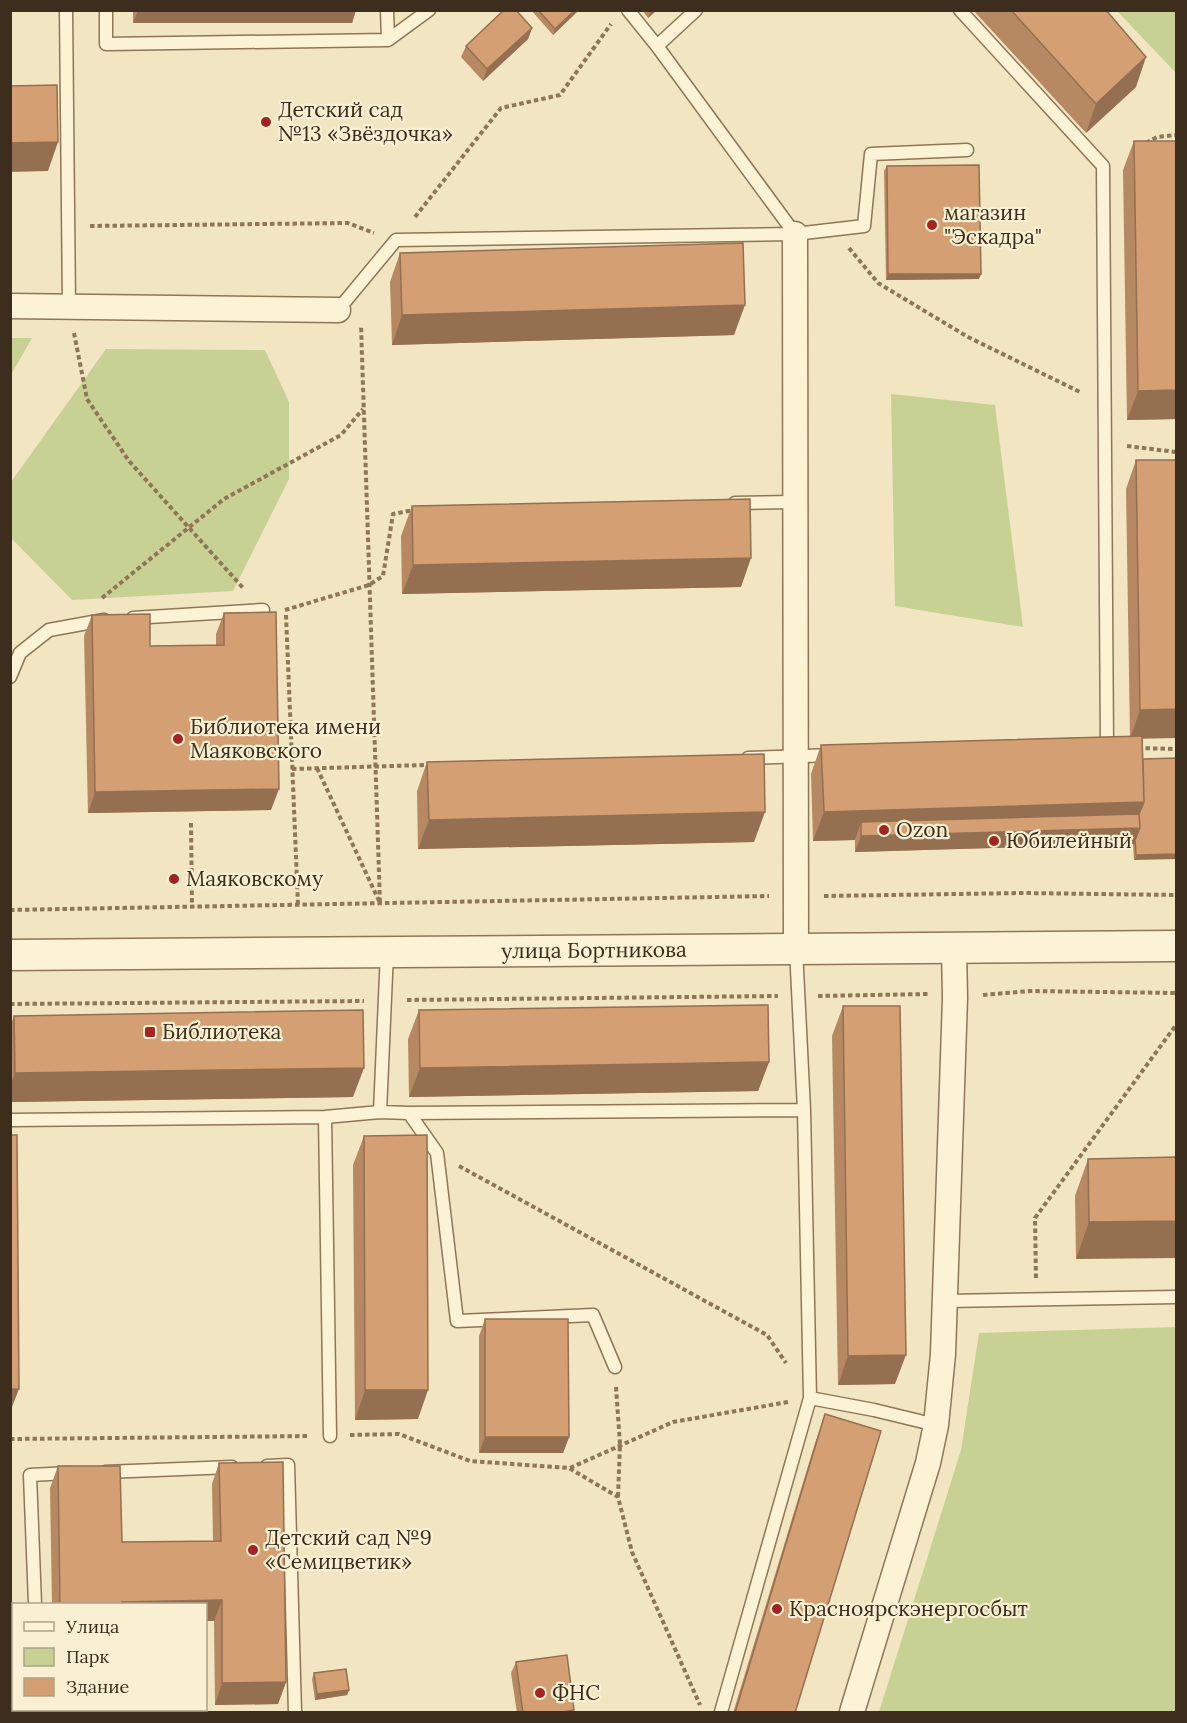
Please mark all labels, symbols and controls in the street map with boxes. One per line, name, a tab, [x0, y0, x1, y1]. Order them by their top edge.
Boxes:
place label: Детский сад №13 «Звёздочка»	[278, 96, 453, 147]
marker: Детский сад №13 «Звёздочка»	[259, 115, 273, 129]
place label: магазин "Эскадра"	[944, 199, 1042, 250]
marker: магазин "Эскадра"	[925, 218, 939, 232]
place label: Библиотека имени Маяковского	[190, 713, 381, 764]
marker: Библиотека имени Маяковского	[171, 732, 185, 746]
place label: Ozon	[896, 816, 949, 843]
marker: Ozon	[877, 823, 891, 837]
place label: Юбилейный	[1006, 827, 1132, 854]
marker: Юбилейный	[987, 834, 1001, 848]
place label: Маяковскому	[186, 865, 323, 892]
marker: Маяковскому	[167, 872, 181, 886]
street label: улица Бортникова	[501, 936, 687, 964]
place label: Библиотека	[162, 1018, 282, 1045]
marker: Библиотека	[143, 1025, 157, 1039]
place label: Детский сад №9 «Семицветик»	[265, 1524, 432, 1575]
marker: Детский сад №9 «Семицветик»	[246, 1543, 260, 1557]
place label: Красноярскэнергосбыт	[789, 1595, 1028, 1622]
marker: Красноярскэнергосбыт	[770, 1602, 784, 1616]
legend	[12, 1603, 207, 1711]
text: Улица	[65, 1615, 119, 1638]
text: Парк	[66, 1645, 110, 1668]
text: Здание	[66, 1675, 129, 1698]
place label: ФНС	[552, 1679, 600, 1706]
marker: ФНС	[533, 1686, 547, 1700]

